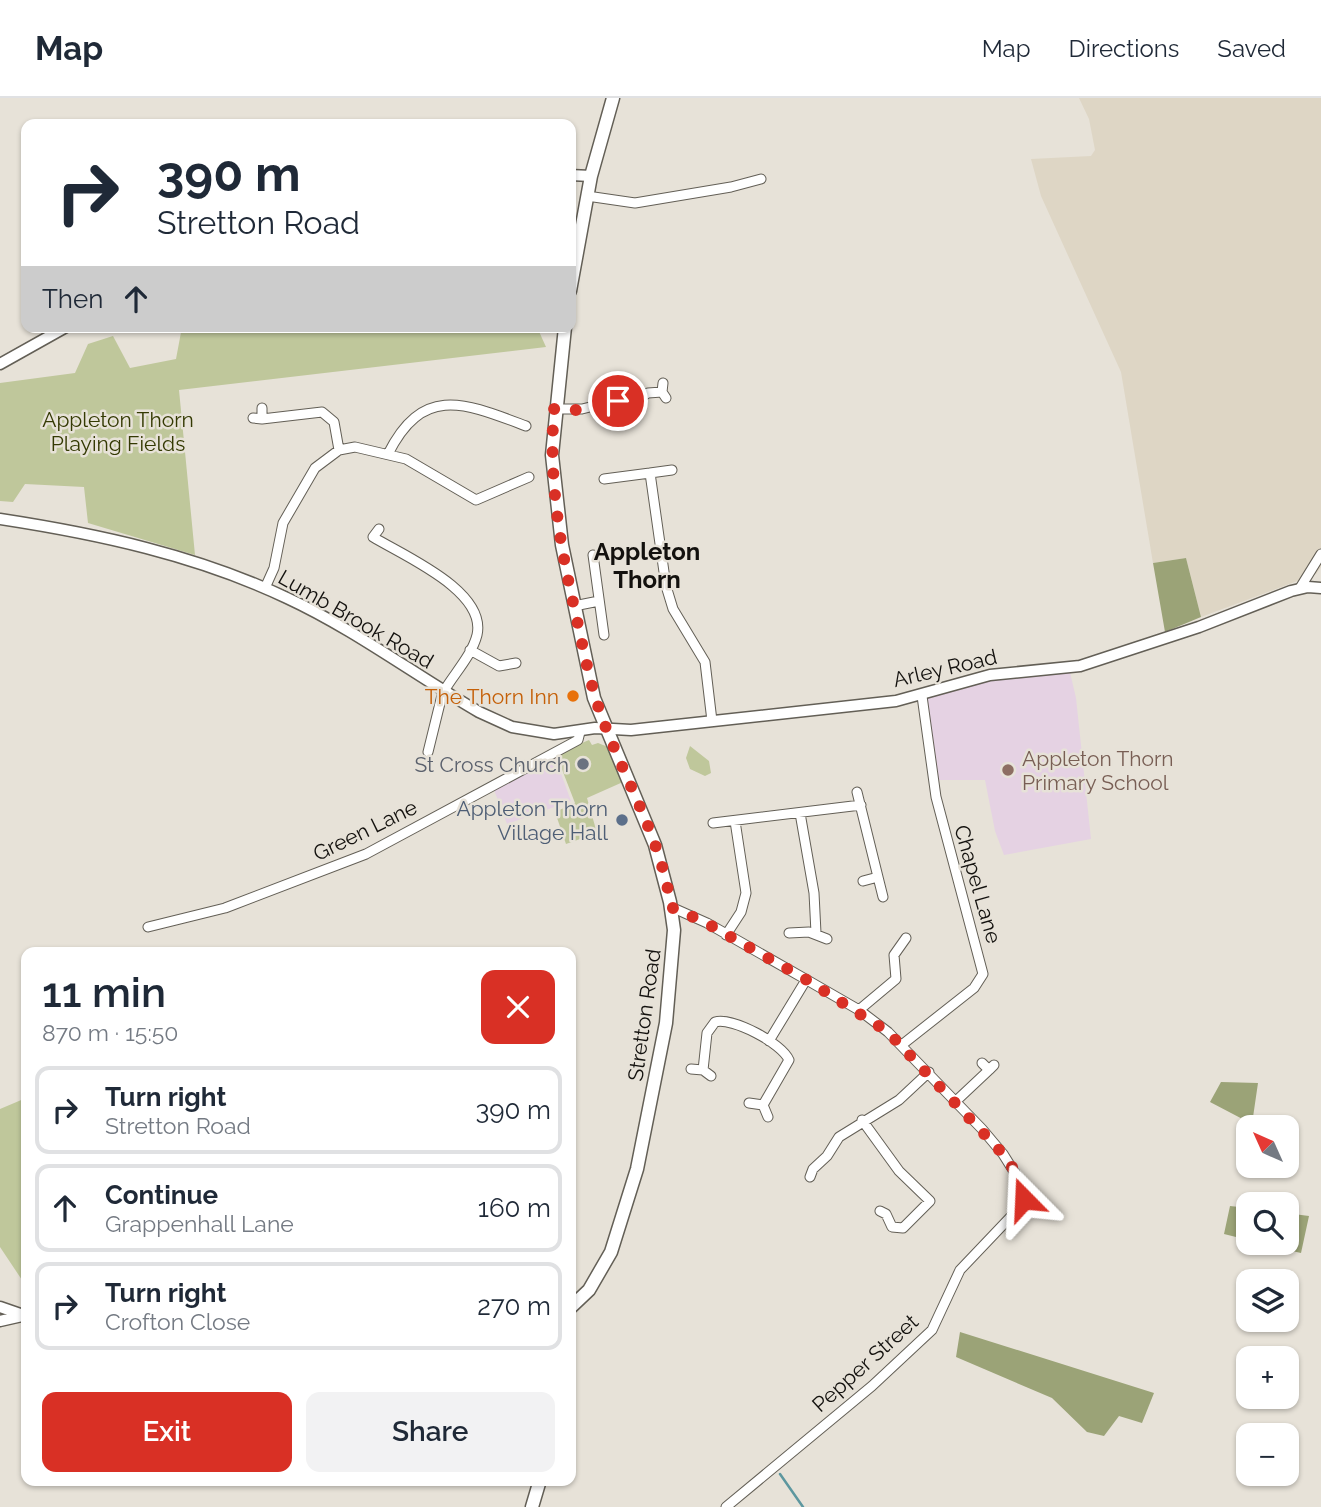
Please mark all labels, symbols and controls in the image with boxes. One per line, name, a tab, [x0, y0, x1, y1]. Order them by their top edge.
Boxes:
text: Map	[35, 29, 103, 68]
text: Map	[982, 34, 1031, 63]
text: Directions	[1069, 34, 1179, 63]
text: Saved	[1217, 34, 1286, 63]
text: 390 m	[157, 145, 301, 202]
icon: right	[42, 147, 133, 238]
text: Stretton Road	[157, 204, 360, 241]
icon: ahead	[117, 280, 155, 318]
text: Then	[42, 284, 103, 314]
pin	[588, 371, 648, 431]
icon: arrive	[599, 382, 637, 420]
park label: Appleton Thorn Playing Fields	[42, 407, 194, 456]
district label: Appleton Thorn	[594, 537, 700, 594]
street label: Lumb Brook Road	[274, 564, 438, 674]
street label: Arley Road	[891, 644, 999, 692]
place label: The Thorn Inn	[425, 684, 559, 709]
marker: The Thorn Inn	[565, 688, 581, 704]
place label: Appleton Thorn Primary School	[1022, 746, 1174, 795]
place label: St Cross Church	[415, 752, 569, 777]
marker: St Cross Church	[575, 756, 591, 772]
marker: Appleton Thorn Primary School	[1000, 762, 1016, 778]
street label: Green Lane	[309, 794, 421, 866]
place label: Appleton Thorn Village Hall	[456, 796, 608, 845]
marker: Appleton Thorn Village Hall	[614, 812, 630, 828]
street label: Chapel Lane	[949, 822, 1007, 946]
street label: Stretton Road	[622, 947, 666, 1083]
text: 11 min	[42, 968, 166, 1017]
button: close	[481, 970, 555, 1044]
text: 870 m · 15:50	[42, 1019, 178, 1046]
text: Turn right	[105, 1082, 226, 1112]
icon: right	[46, 1091, 84, 1129]
text: 390 m	[475, 1095, 551, 1125]
text: Stretton Road	[105, 1112, 251, 1139]
north arrow	[1236, 1115, 1298, 1178]
map controls	[1236, 1115, 1299, 1486]
position arrow	[987, 1162, 1061, 1236]
text: Continue	[105, 1180, 218, 1210]
icon: ahead	[46, 1189, 84, 1227]
button: search	[1236, 1192, 1299, 1255]
text: 160 m	[478, 1193, 551, 1223]
text: Grappenhall Lane	[105, 1210, 294, 1237]
button: layers	[1236, 1269, 1299, 1332]
text: Turn right	[105, 1278, 226, 1308]
icon: right	[46, 1287, 84, 1325]
text: 270 m	[477, 1291, 551, 1321]
text: Crofton Close	[105, 1308, 250, 1335]
street label: Pepper Street	[807, 1309, 923, 1417]
button: +	[1236, 1346, 1299, 1409]
button: Exit	[42, 1392, 292, 1472]
button: Share	[306, 1392, 555, 1472]
button: −	[1236, 1423, 1299, 1486]

